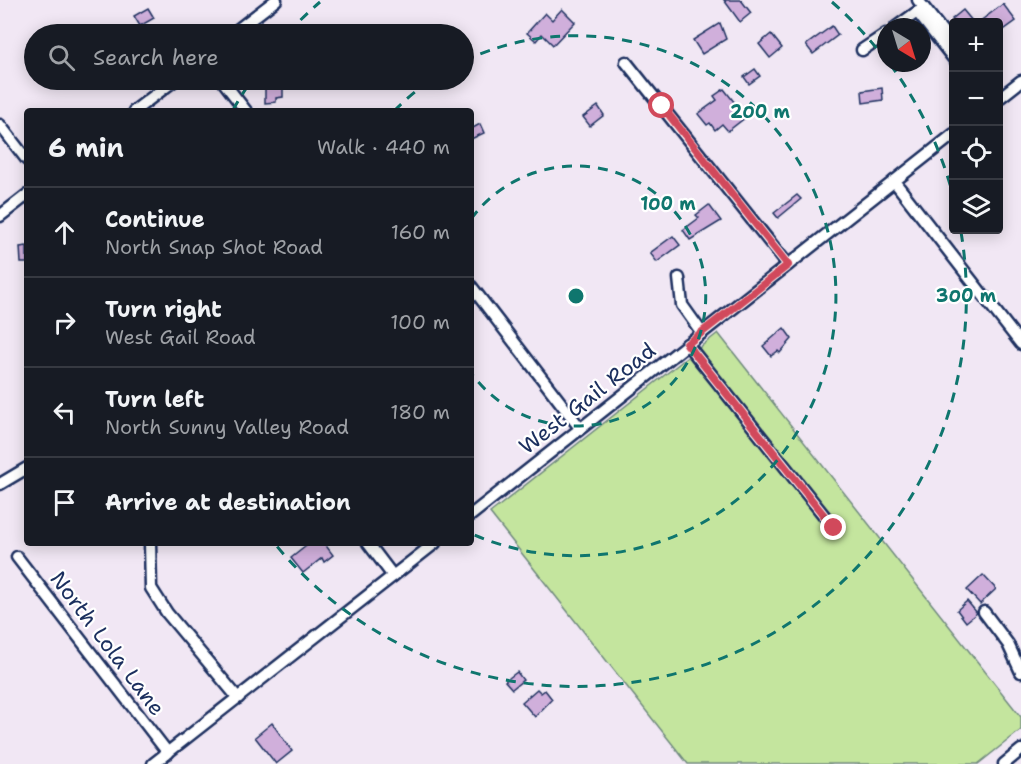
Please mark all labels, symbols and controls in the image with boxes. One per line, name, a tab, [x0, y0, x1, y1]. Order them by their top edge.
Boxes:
north arrow	[877, 18, 931, 72]
map controls	[949, 18, 1003, 234]
button: +	[949, 18, 1003, 72]
search box	[24, 24, 474, 90]
icon: search	[45, 41, 78, 74]
text: Search here	[93, 43, 219, 72]
button: −	[949, 72, 1003, 126]
route start	[648, 92, 674, 118]
text: 200 m	[730, 100, 791, 124]
button: locate	[949, 126, 1003, 180]
text: 6 min	[48, 130, 124, 165]
text: Walk · 440 m	[317, 134, 450, 160]
button: layers	[949, 180, 1003, 234]
text: 100 m	[640, 192, 696, 216]
text: Continue	[105, 205, 205, 234]
icon: ahead	[48, 216, 81, 249]
text: 160 m	[391, 219, 450, 245]
text: North Snap Shot Road	[105, 234, 323, 260]
text: 300 m	[936, 284, 997, 308]
centre of rings	[566, 286, 586, 306]
text: Turn right	[105, 295, 222, 324]
icon: right	[48, 306, 81, 339]
text: 100 m	[390, 309, 450, 335]
text: West Gail Road	[105, 324, 256, 350]
street label: West Gail Road	[513, 336, 662, 461]
text: Turn left	[105, 385, 204, 414]
icon: left	[48, 396, 81, 429]
text: 180 m	[390, 399, 450, 425]
text: North Sunny Valley Road	[105, 414, 349, 440]
icon: arrive	[48, 486, 81, 519]
text: Arrive at destination	[105, 488, 351, 517]
route end	[820, 514, 846, 540]
street label: North Lola Lane	[44, 565, 171, 721]

